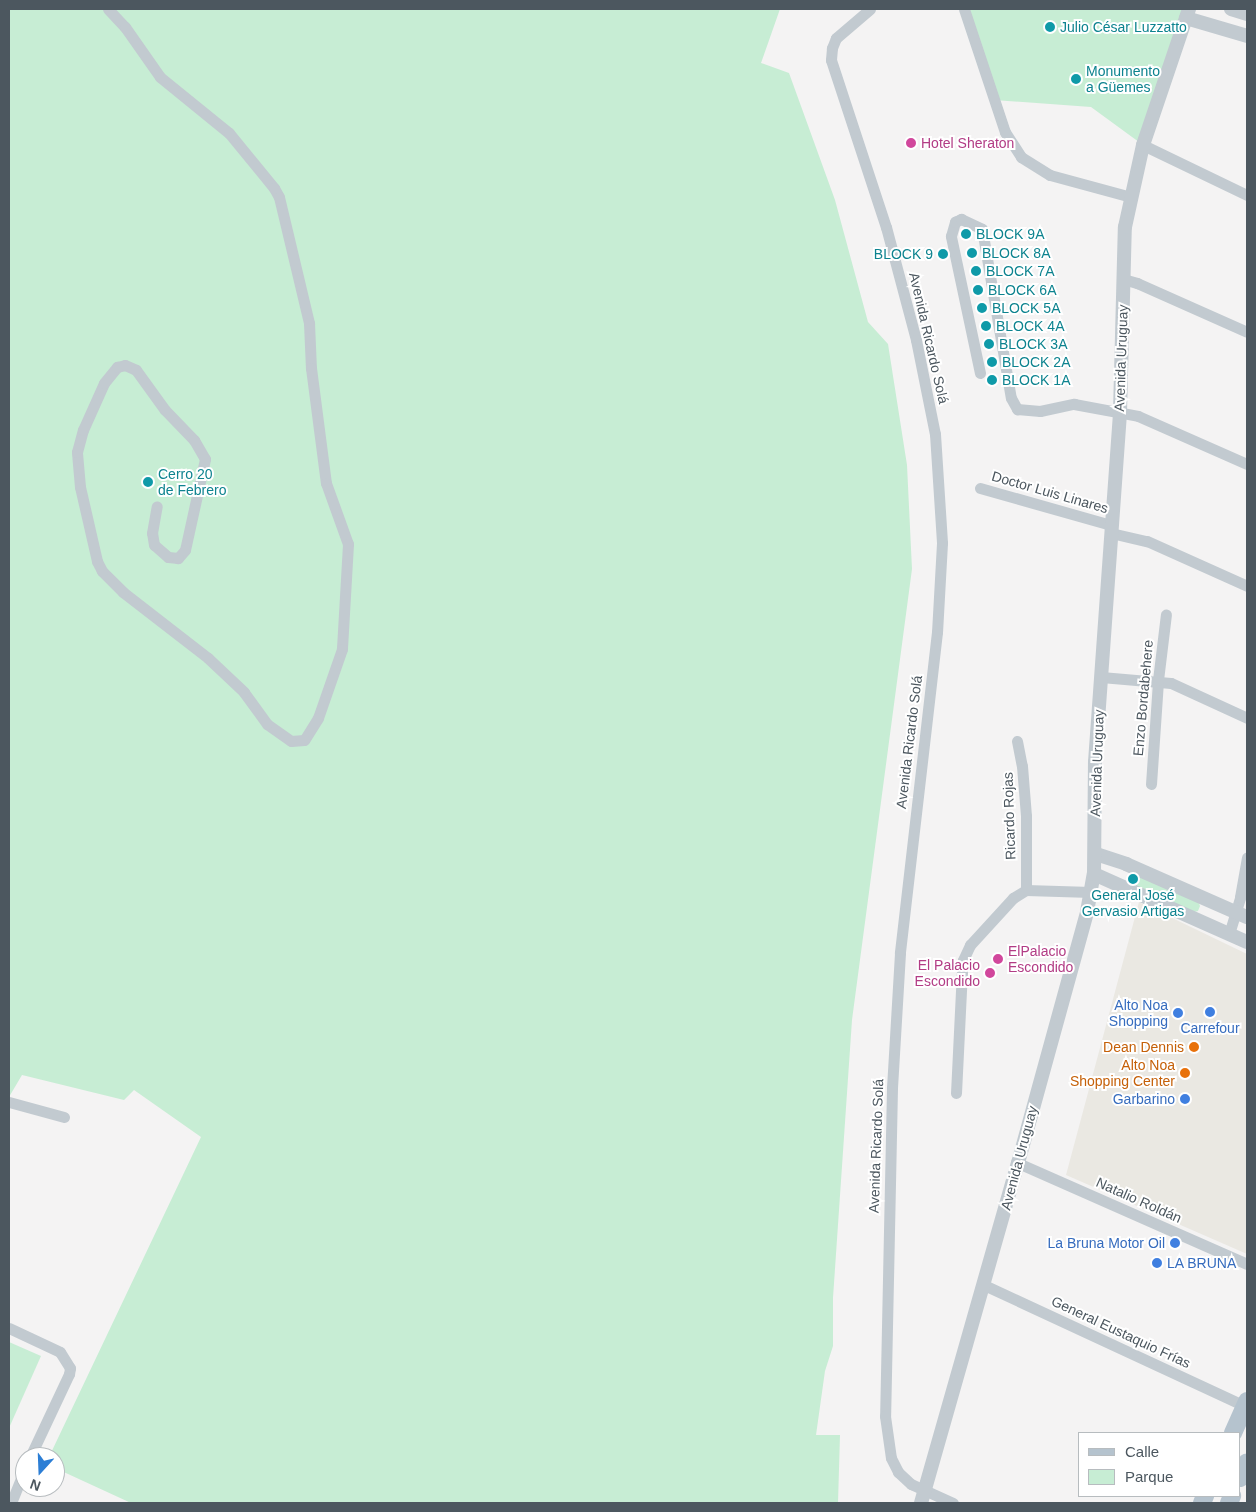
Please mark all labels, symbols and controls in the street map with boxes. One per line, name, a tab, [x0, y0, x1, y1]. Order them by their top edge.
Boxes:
place label: Julio César Luzzatto	[1060, 19, 1187, 35]
marker: Julio César Luzzatto	[1044, 21, 1056, 33]
place label: Monumento a Güemes	[1086, 63, 1160, 95]
marker: Monumento a Güemes	[1070, 73, 1082, 85]
place label: Hotel Sheraton	[921, 135, 1014, 151]
marker: Hotel Sheraton	[905, 137, 917, 149]
place label: BLOCK 9A	[976, 226, 1044, 242]
marker: BLOCK 9A	[960, 228, 972, 240]
place label: BLOCK 8A	[982, 245, 1050, 261]
place label: BLOCK 9	[874, 246, 933, 262]
marker: BLOCK 8A	[966, 247, 978, 259]
marker: BLOCK 9	[937, 248, 949, 260]
place label: BLOCK 7A	[986, 263, 1054, 279]
marker: BLOCK 7A	[970, 265, 982, 277]
street label: Avenida Ricardo Solá	[906, 271, 952, 405]
place label: BLOCK 6A	[988, 282, 1056, 298]
marker: BLOCK 6A	[972, 284, 984, 296]
place label: BLOCK 5A	[992, 300, 1060, 316]
marker: BLOCK 5A	[976, 302, 988, 314]
street label: Avenida Uruguay	[1111, 304, 1131, 412]
place label: BLOCK 4A	[996, 318, 1064, 334]
marker: BLOCK 4A	[980, 320, 992, 332]
place label: BLOCK 3A	[999, 336, 1067, 352]
marker: BLOCK 3A	[983, 338, 995, 350]
place label: BLOCK 2A	[1002, 354, 1070, 370]
marker: BLOCK 2A	[986, 356, 998, 368]
place label: BLOCK 1A	[1002, 372, 1070, 388]
marker: BLOCK 1A	[986, 374, 998, 386]
place label: Cerro 20 de Febrero	[158, 466, 226, 498]
street label: Doctor Luis Linares	[990, 467, 1110, 517]
marker: Cerro 20 de Febrero	[142, 476, 154, 488]
street label: Enzo Bordabehere	[1130, 639, 1156, 757]
street label: Avenida Ricardo Solá	[892, 674, 926, 810]
street label: Avenida Uruguay	[1087, 709, 1107, 817]
street label: Ricardo Rojas	[999, 772, 1019, 860]
marker: General José Gervasio Artigas	[1127, 873, 1139, 885]
place label: General José Gervasio Artigas	[1081, 887, 1185, 920]
place label: ElPalacio Escondido	[1008, 943, 1073, 976]
marker: ElPalacio Escondido	[992, 953, 1004, 965]
place label: El Palacio Escondido	[915, 957, 980, 990]
marker: El Palacio Escondido	[984, 967, 996, 979]
place label: Alto Noa Shopping	[1109, 997, 1168, 1030]
marker: Carrefour	[1204, 1006, 1216, 1018]
marker: Alto Noa Shopping	[1172, 1007, 1184, 1019]
place label: Carrefour	[1180, 1020, 1240, 1036]
place label: Dean Dennis	[1103, 1039, 1184, 1055]
marker: Dean Dennis	[1188, 1041, 1200, 1053]
place label: Alto Noa Shopping Center	[1070, 1057, 1175, 1090]
marker: Alto Noa Shopping Center	[1179, 1067, 1191, 1079]
street label: Avenida Ricardo Solá	[865, 1079, 887, 1213]
place label: Garbarino	[1113, 1091, 1175, 1107]
marker: Garbarino	[1179, 1093, 1191, 1105]
street label: Avenida Uruguay	[997, 1104, 1041, 1212]
street label: Natalio Roldán	[1094, 1174, 1184, 1226]
place label: La Bruna Motor Oil	[1048, 1235, 1165, 1251]
marker: La Bruna Motor Oil	[1169, 1237, 1181, 1249]
place label: LA BRUNA	[1167, 1255, 1237, 1271]
marker: LA BRUNA	[1151, 1257, 1163, 1269]
street label: General Eustaquio Frías	[1049, 1292, 1193, 1372]
legend	[1078, 1432, 1241, 1497]
text: Calle	[1125, 1443, 1159, 1460]
north arrow	[15, 1447, 65, 1497]
text: Parque	[1125, 1468, 1173, 1485]
text: N	[28, 1476, 43, 1494]

